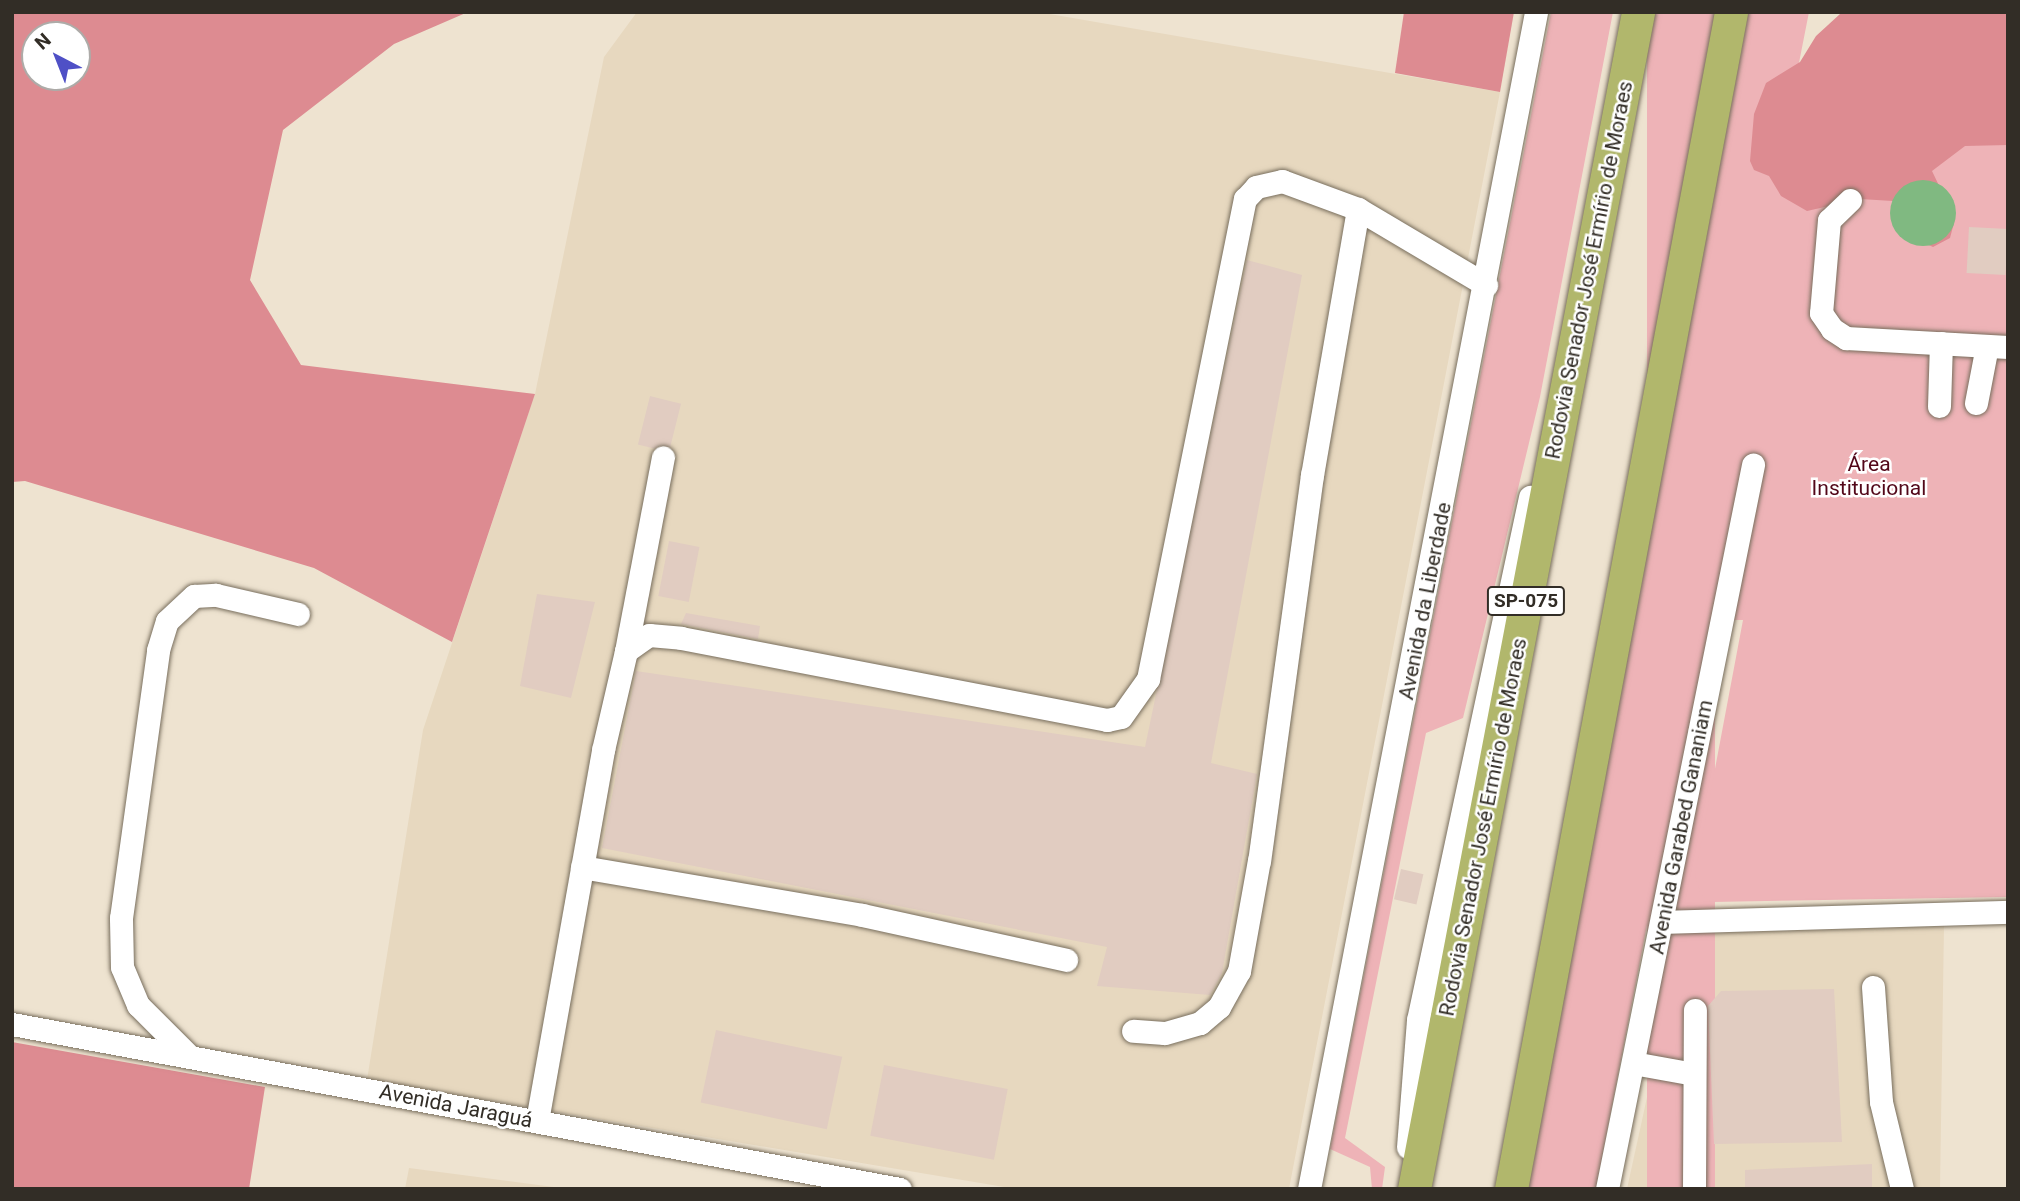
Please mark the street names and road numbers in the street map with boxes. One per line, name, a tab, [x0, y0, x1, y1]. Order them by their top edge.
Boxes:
street label: Rodovia Senador José Ermírio de Moraes	[1540, 79, 1638, 461]
street label: Avenida da Liberdade	[1394, 500, 1456, 702]
road number: SP-075	[1486, 586, 1566, 616]
street label: Rodovia Senador José Ermírio de Moraes	[1434, 636, 1532, 1018]
street label: Avenida Garabed Gananiam	[1644, 698, 1718, 956]
street label: Avenida Jaraguá	[377, 1079, 535, 1133]

